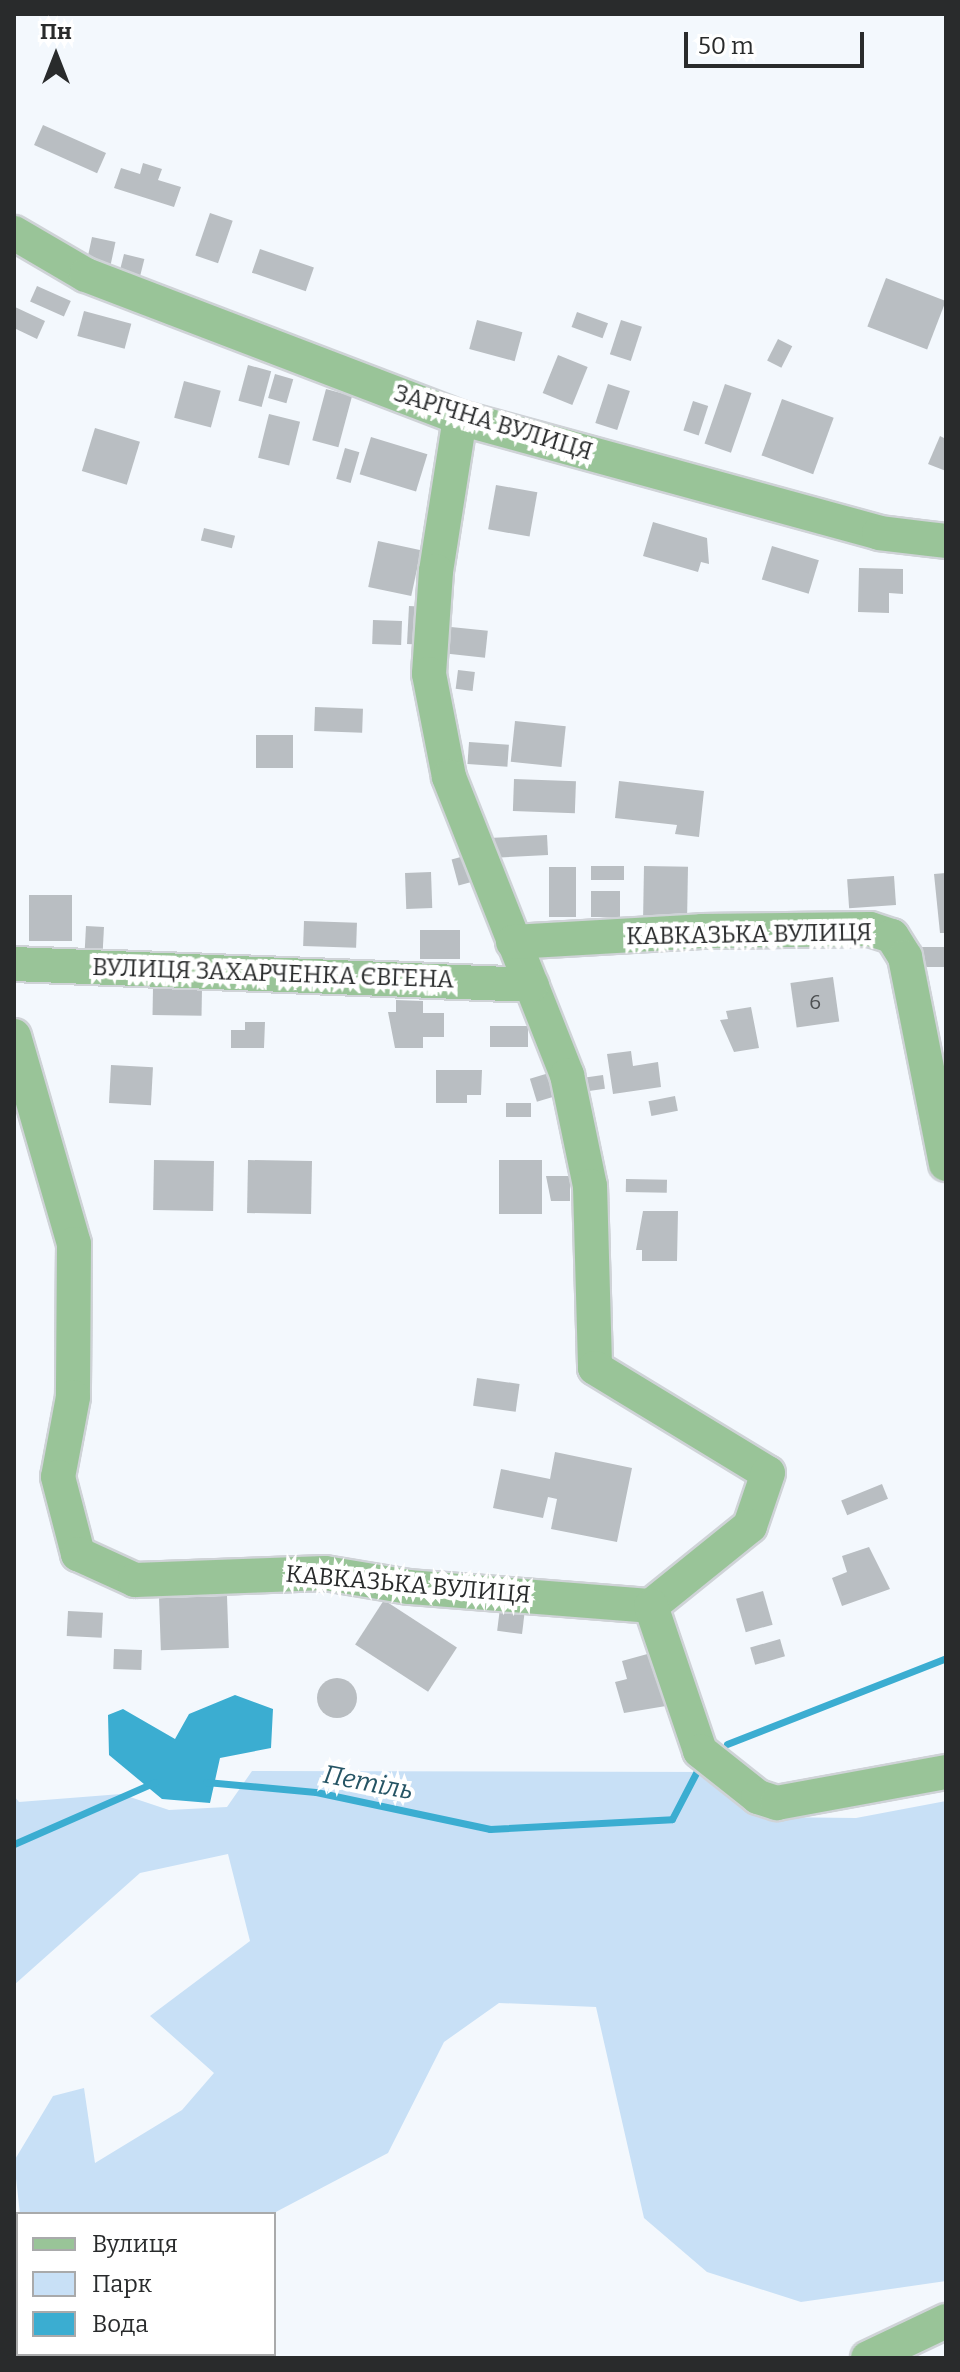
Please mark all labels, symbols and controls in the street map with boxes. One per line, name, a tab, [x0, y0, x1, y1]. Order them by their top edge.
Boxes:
north arrow	[16, 16, 96, 96]
scale bar	[688, 16, 868, 66]
text: Пн	[40, 18, 72, 45]
text: 50 m	[698, 32, 754, 60]
street label: ЗАРІЧНА ВУЛИЦЯ	[390, 379, 596, 467]
street label: КАВКАЗЬКА ВУЛИЦЯ	[626, 918, 872, 952]
street label: ВУЛИЦЯ ЗАХАРЧЕНКА ЄВГЕНА	[92, 953, 454, 995]
house number: 6	[809, 990, 821, 1014]
street label: КАВКАЗЬКА ВУЛИЦЯ	[284, 1560, 532, 1610]
water label: Петіль	[321, 1759, 415, 1807]
legend	[16, 2212, 276, 2356]
text: Вулиця	[92, 2230, 178, 2258]
text: Парк	[92, 2270, 152, 2298]
text: Вода	[92, 2310, 148, 2338]

